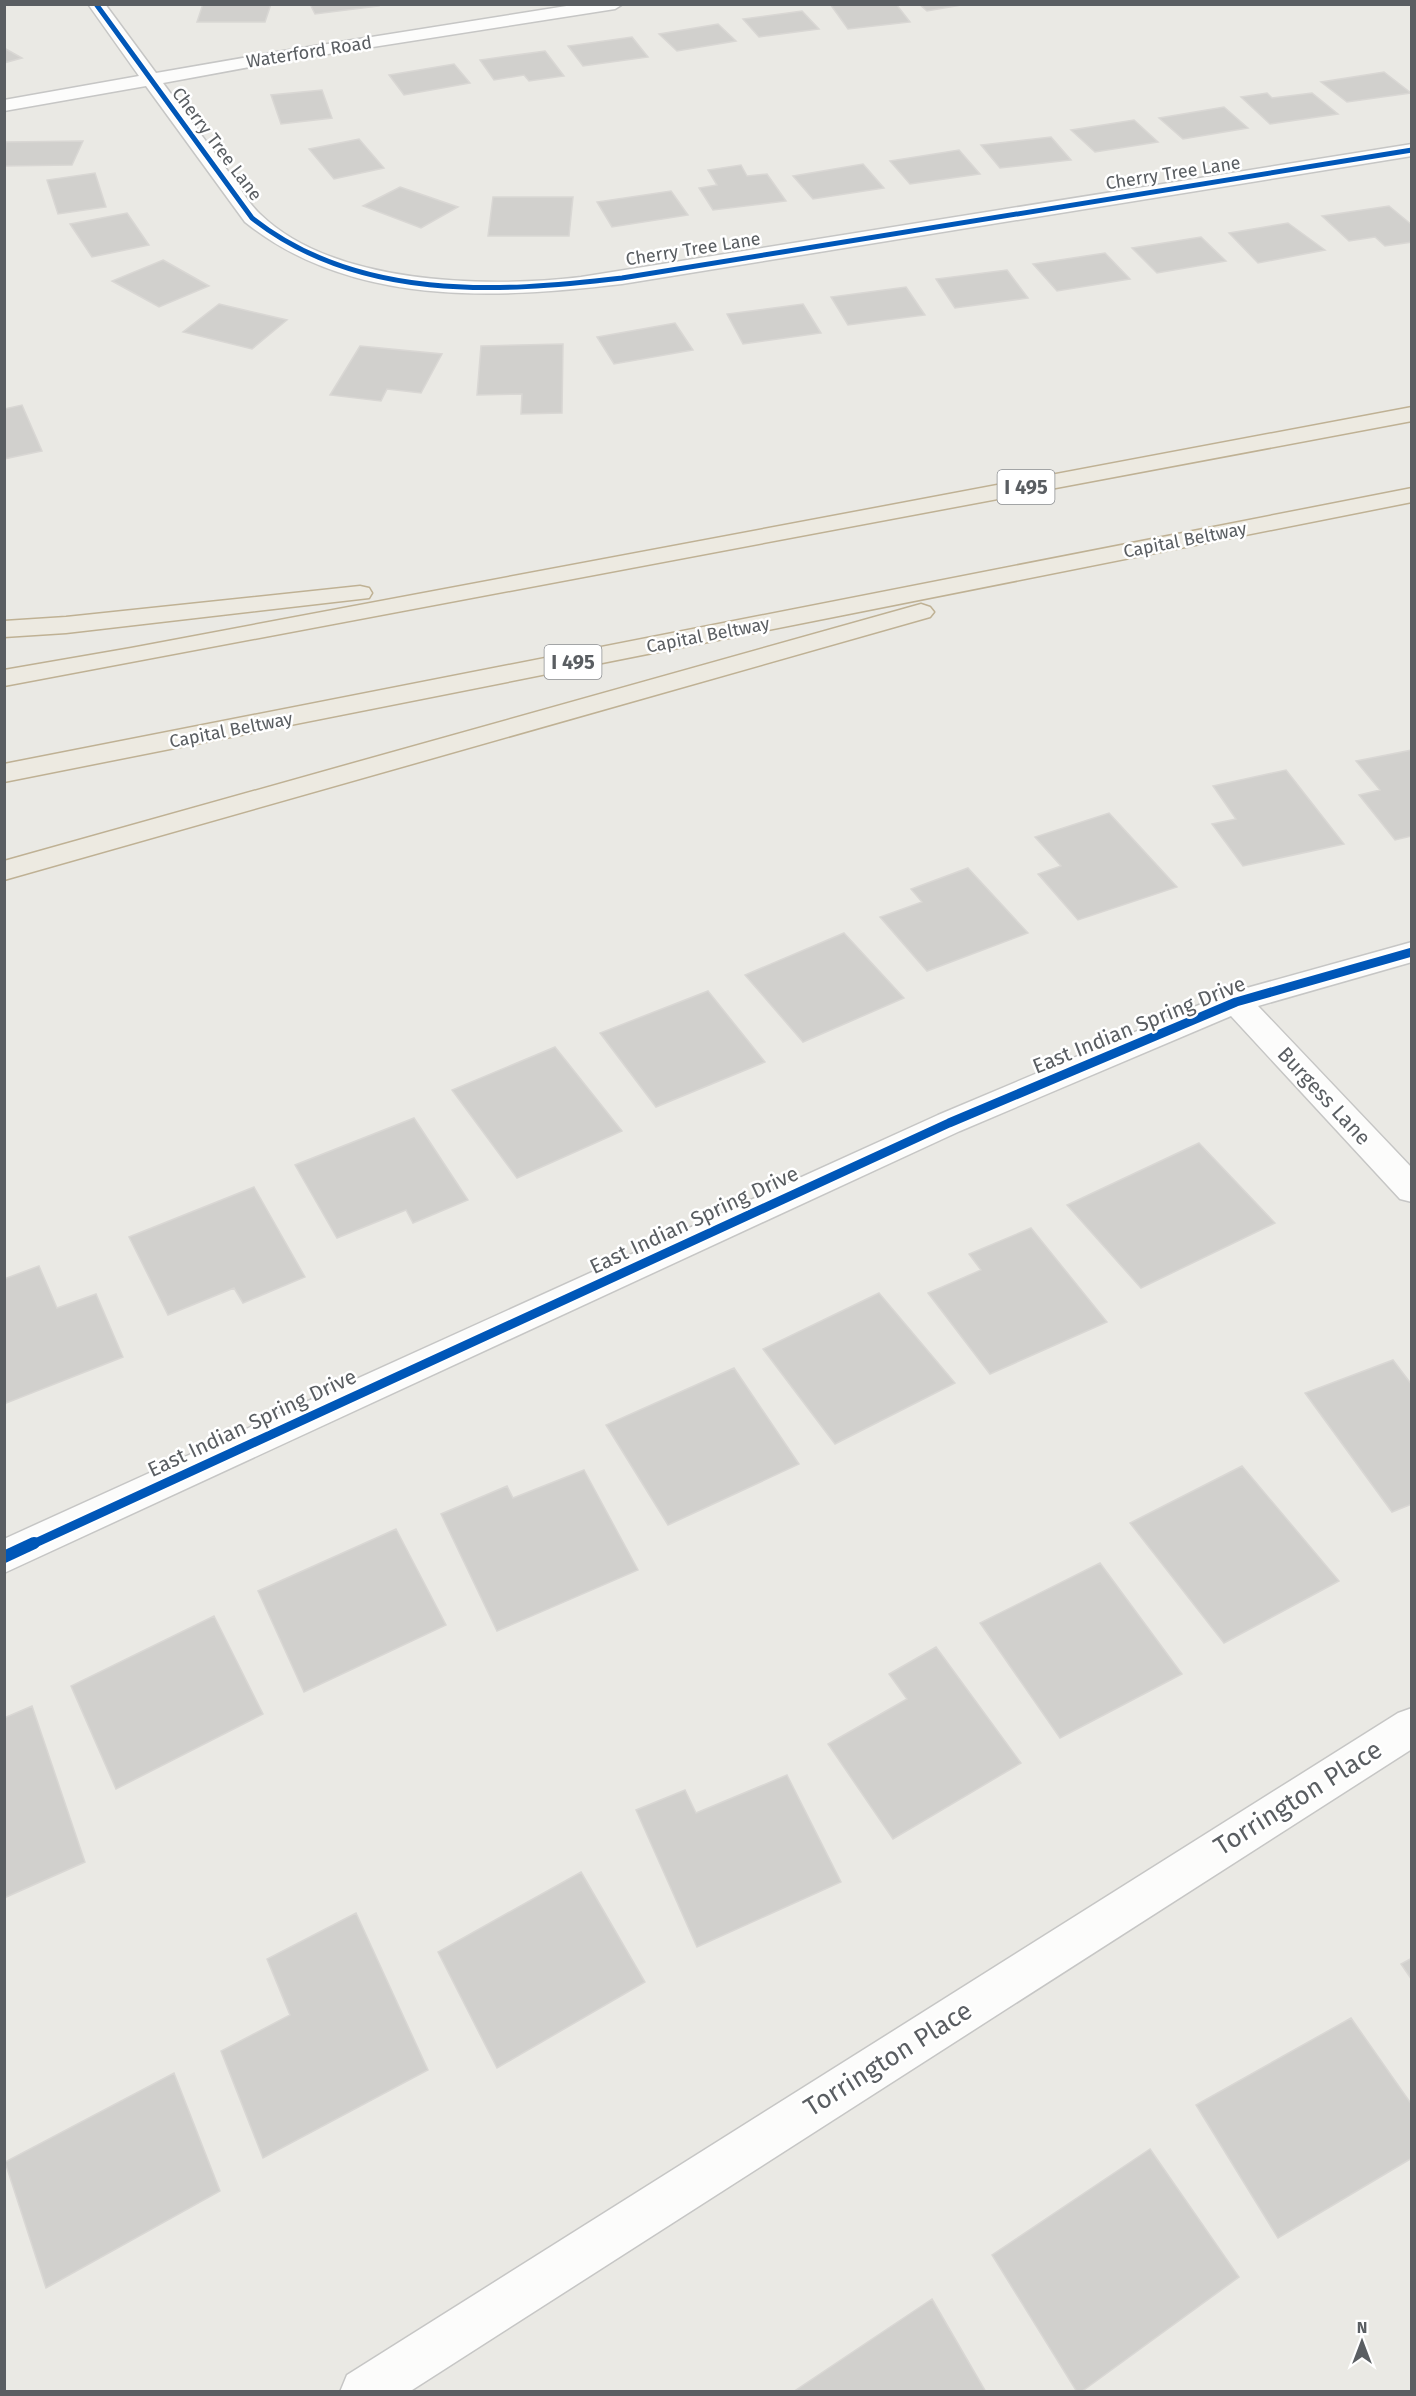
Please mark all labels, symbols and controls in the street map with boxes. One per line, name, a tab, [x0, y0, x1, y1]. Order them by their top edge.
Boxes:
street label: Waterford Road	[245, 31, 373, 73]
street label: Cherry Tree Lane	[167, 83, 267, 205]
street label: Cherry Tree Lane	[1104, 151, 1242, 195]
street label: Cherry Tree Lane	[624, 227, 762, 271]
road number: I 495	[998, 470, 1054, 504]
street label: Capital Beltway	[1122, 517, 1249, 563]
street label: Capital Beltway	[645, 612, 772, 658]
road number: I 495	[544, 645, 602, 679]
street label: Capital Beltway	[168, 707, 295, 753]
street label: East Indian Spring Drive	[1029, 970, 1249, 1080]
street label: Burgess Lane	[1272, 1041, 1376, 1151]
street label: East Indian Spring Drive	[585, 1160, 803, 1280]
street label: East Indian Spring Drive	[143, 1363, 361, 1483]
street label: Torrington Place	[1208, 1734, 1388, 1862]
street label: Torrington Place	[798, 1995, 978, 2123]
north arrow	[1332, 2312, 1392, 2372]
text: N	[1357, 2318, 1367, 2337]

